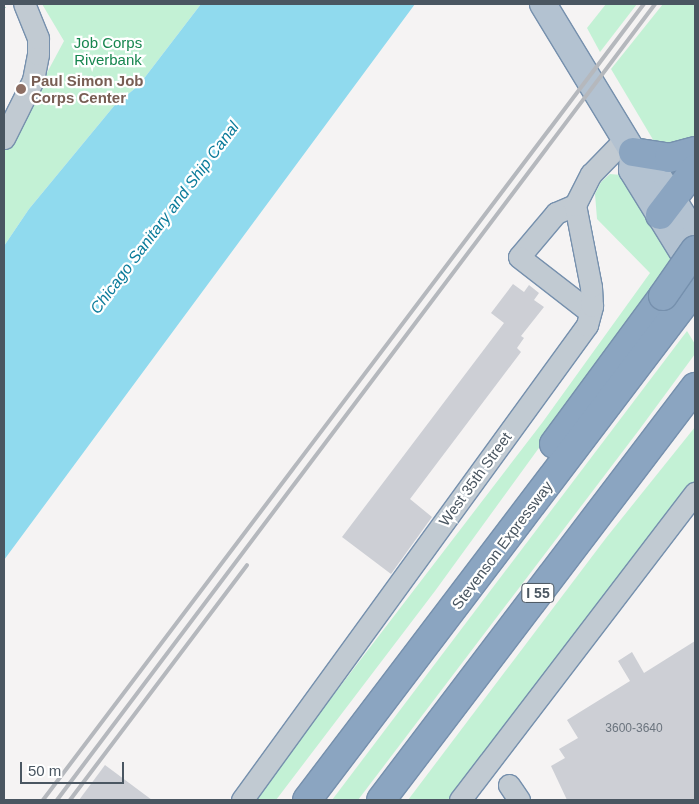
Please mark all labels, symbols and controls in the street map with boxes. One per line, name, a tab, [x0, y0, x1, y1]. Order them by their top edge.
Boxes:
park label: Job Corps Riverbank	[74, 33, 142, 68]
place label: Paul Simon Job Corps Center	[31, 71, 144, 106]
marker: Paul Simon Job Corps Center	[15, 83, 27, 95]
water label: Chicago Sanitary and Ship Canal	[86, 118, 244, 318]
street label: West 35th Street	[435, 429, 515, 529]
street label: Stevenson Expressway	[448, 477, 556, 613]
road number: I 55	[520, 582, 556, 604]
house number: 3600-3640	[605, 722, 663, 736]
scale bar	[22, 752, 126, 784]
text: 50 m	[28, 762, 61, 779]

